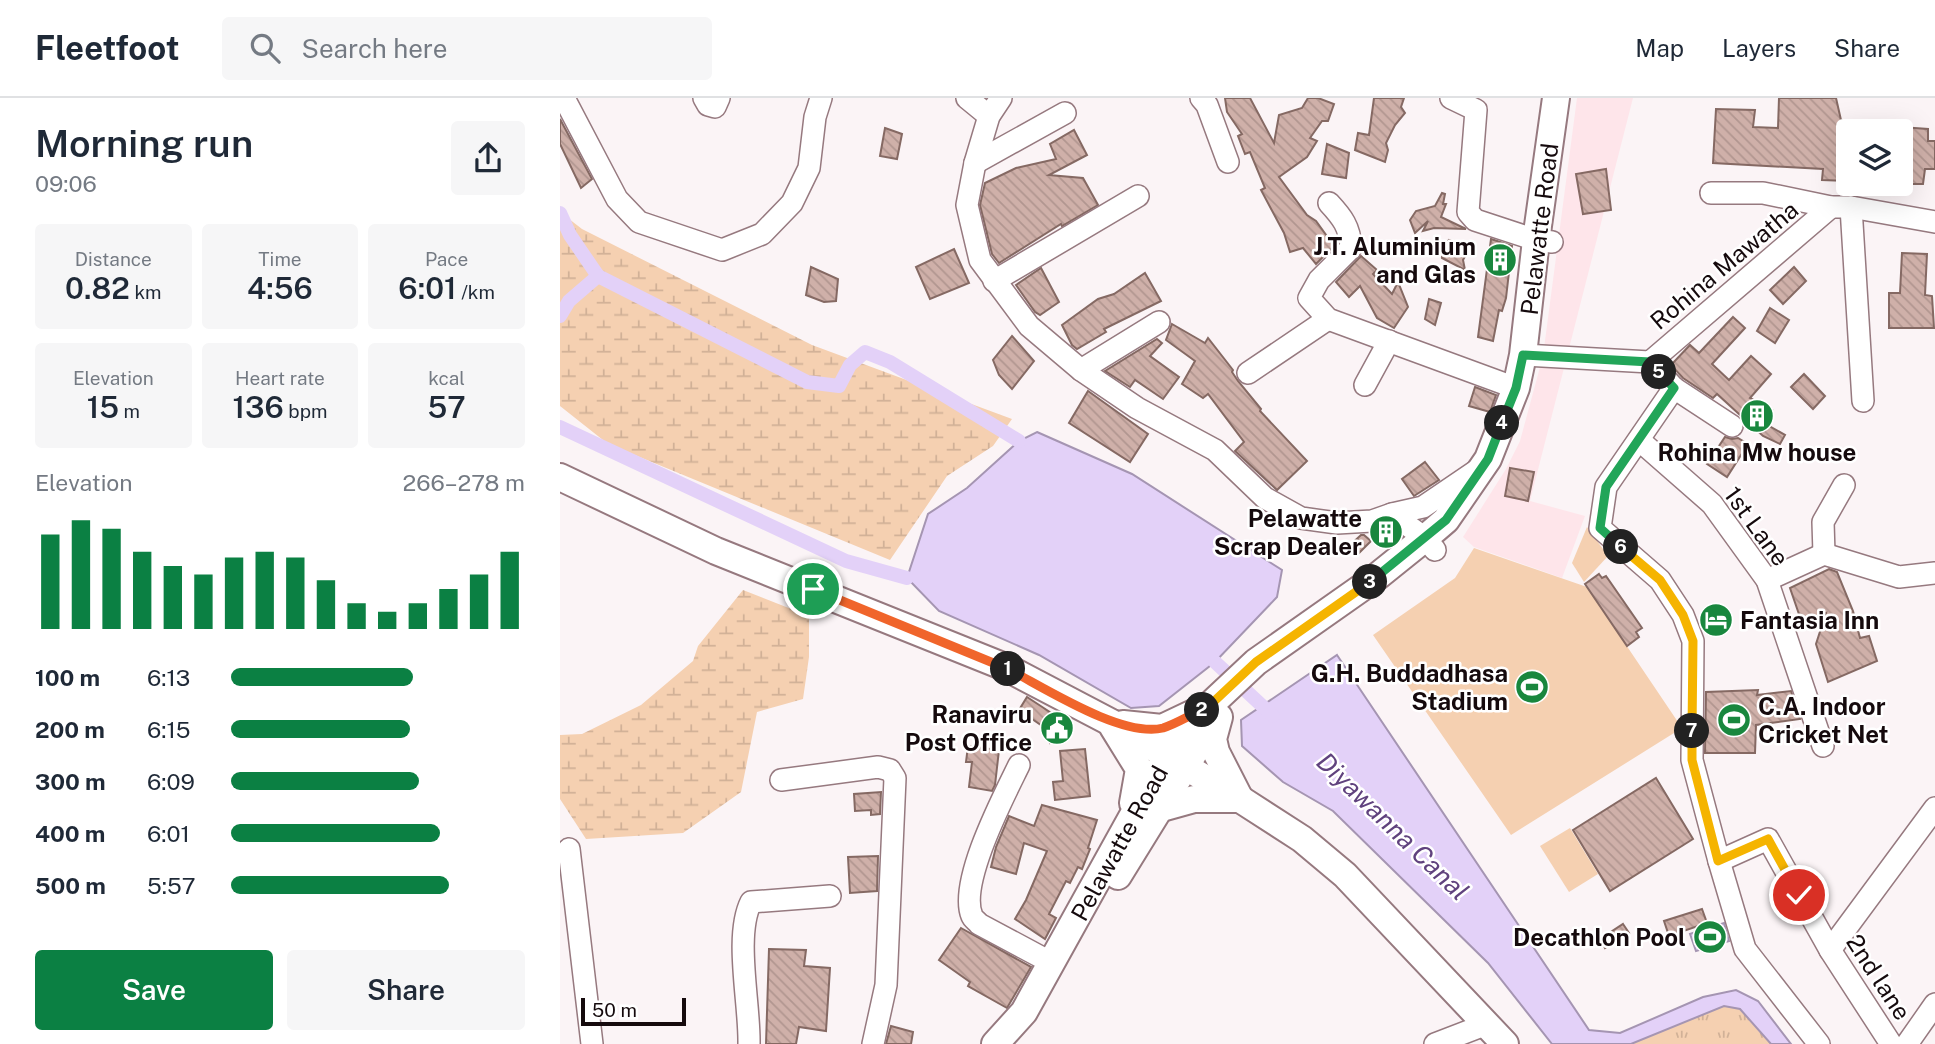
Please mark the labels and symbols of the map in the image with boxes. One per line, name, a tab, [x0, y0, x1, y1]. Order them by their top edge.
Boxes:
street label: Pelawatte Road	[1515, 141, 1563, 317]
street label: Rohina Mawatha	[1645, 195, 1803, 335]
place label: J.T. Aluminium and Glas	[1313, 232, 1476, 288]
building icon: J.T. Aluminium and Glas	[1481, 241, 1519, 279]
pin: 5	[1642, 354, 1676, 390]
building icon: Rohina Mw house	[1738, 397, 1776, 435]
pin: 4	[1485, 406, 1520, 440]
place label: Rohina Mw house	[1658, 438, 1856, 466]
street label: 1st Lane	[1719, 481, 1795, 571]
place label: Pelawatte Scrap Dealer	[1214, 504, 1362, 560]
building icon: Pelawatte Scrap Dealer	[1367, 513, 1405, 551]
pin: 6	[1604, 530, 1638, 564]
pin	[783, 559, 843, 619]
pin: 3	[1352, 564, 1388, 600]
hotel icon: Fantasia Inn	[1697, 601, 1735, 639]
place label: Fantasia Inn	[1740, 606, 1879, 634]
pin: 1	[990, 652, 1026, 686]
place label: G.H. Buddadhasa Stadium	[1311, 659, 1508, 715]
sports icon: G.H. Buddadhasa Stadium	[1513, 668, 1551, 706]
pin: 2	[1184, 692, 1220, 728]
place label: C.A. Indoor Cricket Net	[1758, 692, 1889, 748]
place label: Ranaviru Post Office	[905, 700, 1032, 756]
sports icon: C.A. Indoor Cricket Net	[1715, 701, 1753, 739]
public building icon: Ranaviru Post Office	[1038, 709, 1076, 747]
pin: 7	[1674, 714, 1710, 748]
water label: Diyawanna Canal	[1311, 746, 1475, 906]
street label: Pelawatte Road	[1065, 760, 1173, 926]
pin	[1769, 865, 1829, 925]
sports icon: Decathlon Pool	[1691, 918, 1729, 956]
place label: Decathlon Pool	[1513, 923, 1686, 951]
street label: 2nd lane	[1841, 929, 1917, 1025]
scale bar	[581, 995, 686, 1027]

